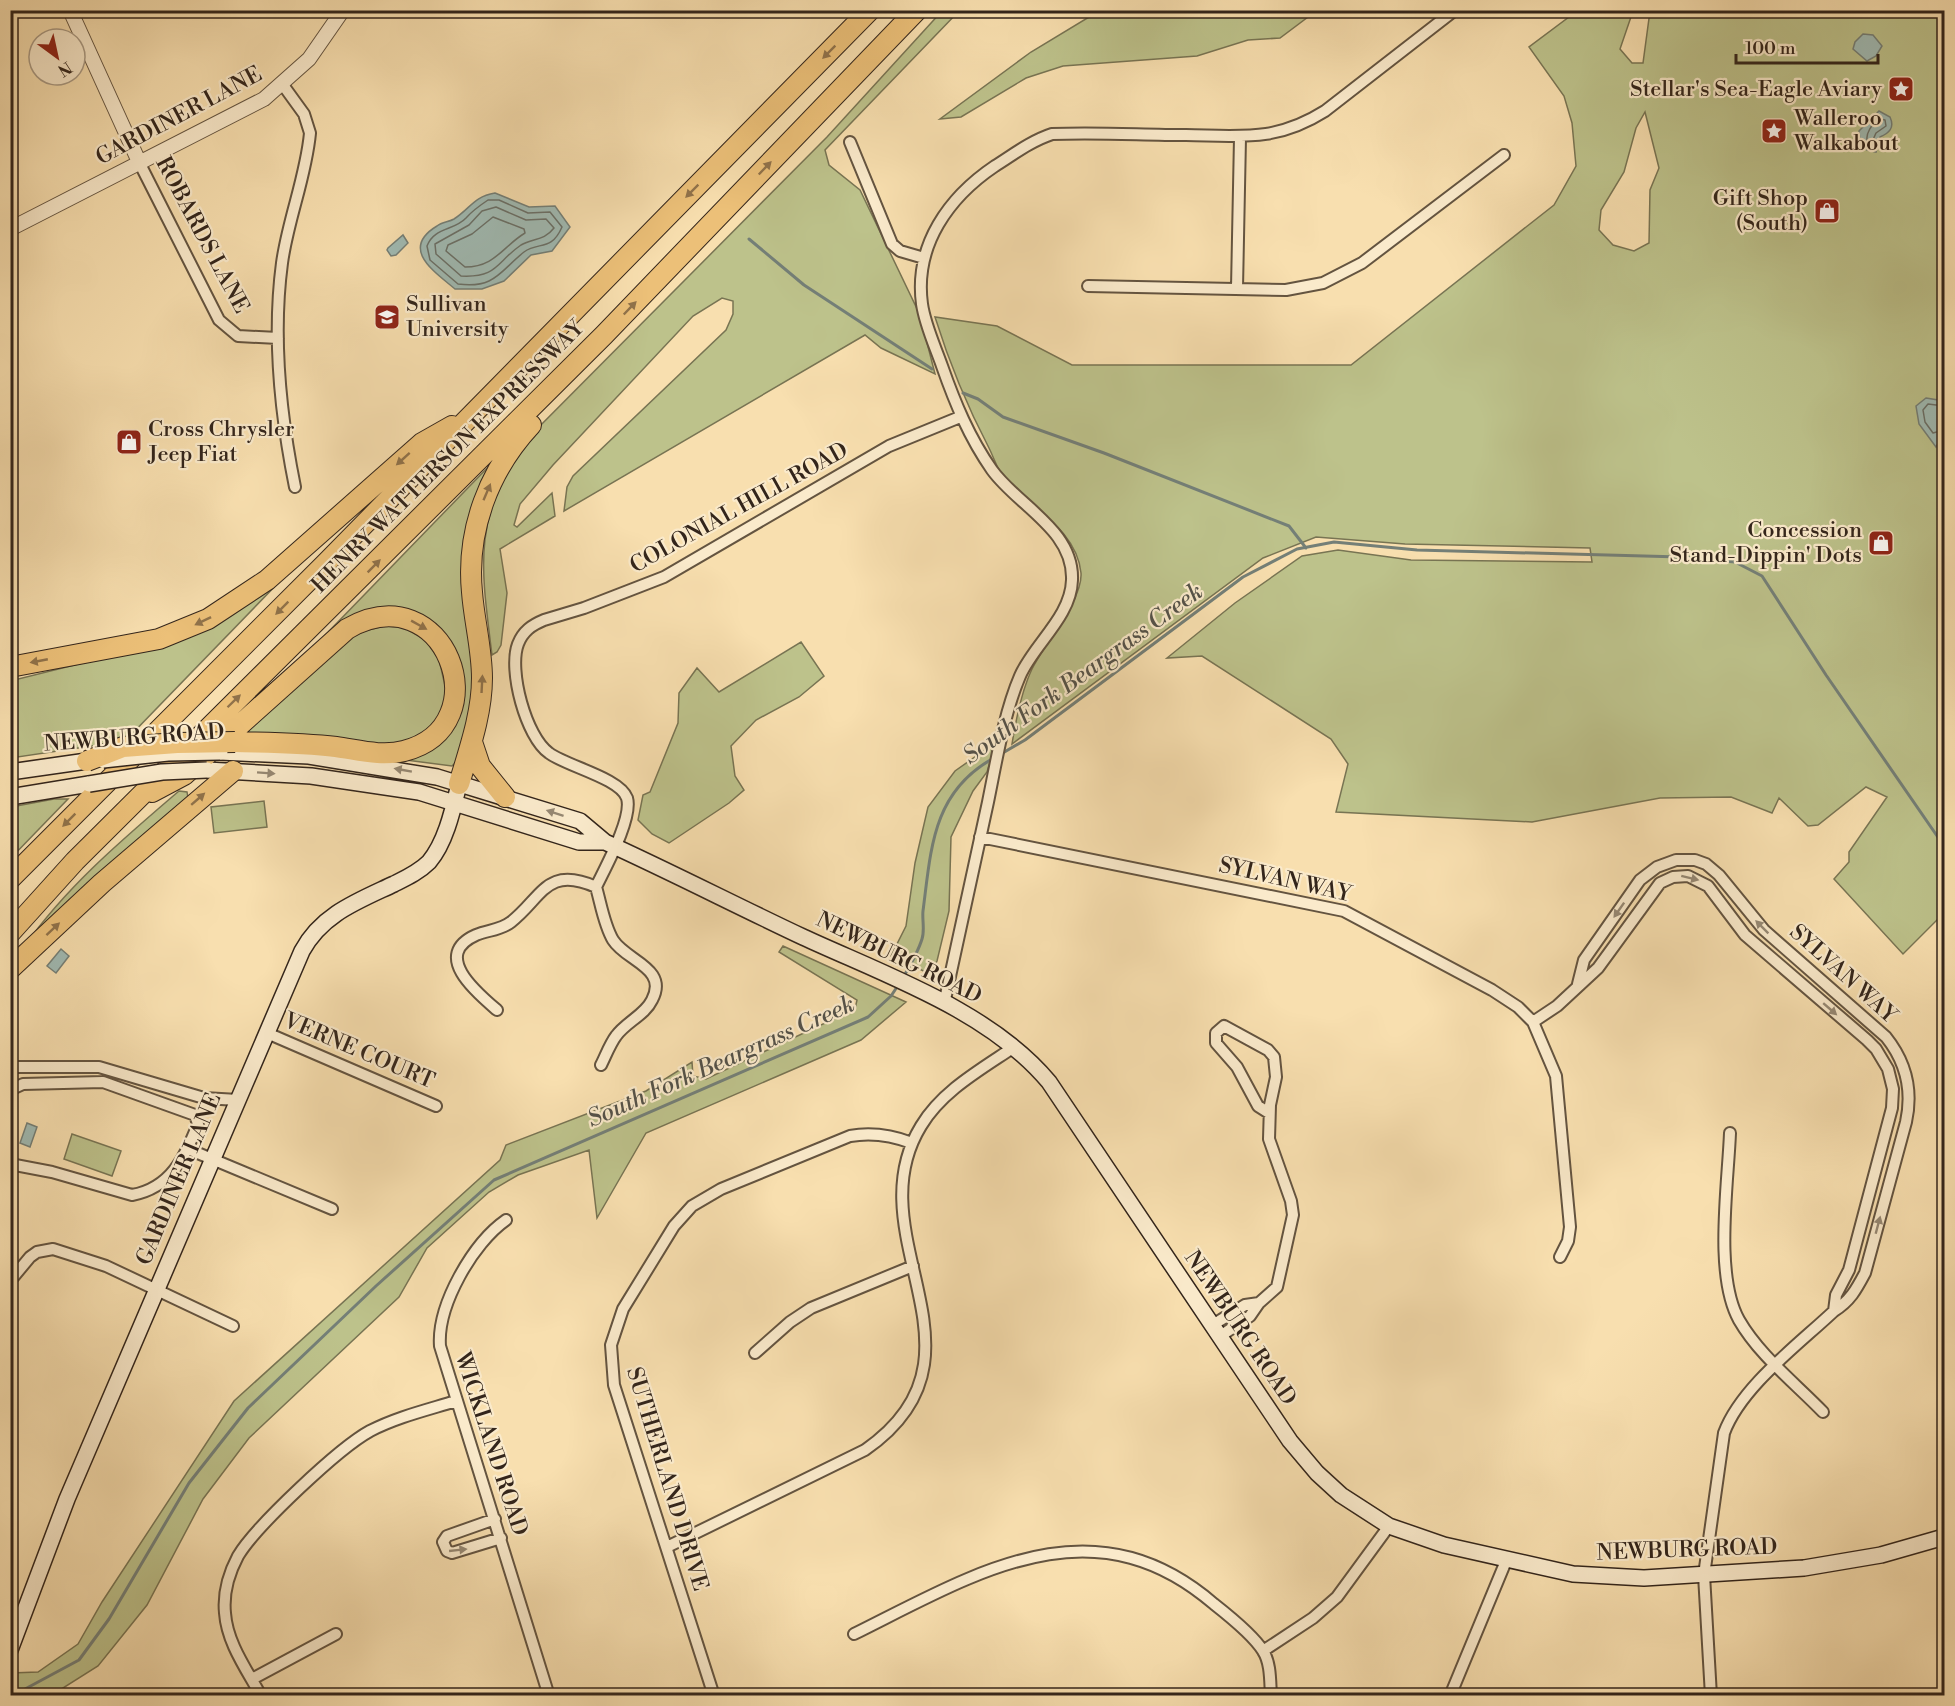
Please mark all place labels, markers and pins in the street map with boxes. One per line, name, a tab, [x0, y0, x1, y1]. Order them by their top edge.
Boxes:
place icon: Stellar's Sea-Eagle Aviary	[1886, 74, 1916, 104]
place label: Stellar's Sea-Eagle Aviary	[1630, 76, 1882, 103]
place label: Walleroo Walkabout	[1793, 105, 1899, 157]
place icon: Walleroo Walkabout	[1759, 116, 1789, 146]
place label: Gift Shop (South)	[1713, 185, 1808, 237]
shop icon: Gift Shop (South)	[1812, 196, 1842, 226]
place label: Sullivan University	[406, 291, 509, 343]
school or university icon: Sullivan University	[372, 302, 402, 332]
place label: Cross Chrysler Jeep Fiat	[147, 416, 295, 468]
shop icon: Cross Chrysler Jeep Fiat	[114, 427, 144, 457]
place label: Concession Stand-Dippin' Dots	[1669, 517, 1862, 569]
shop icon: Concession Stand-Dippin' Dots	[1866, 528, 1896, 558]

